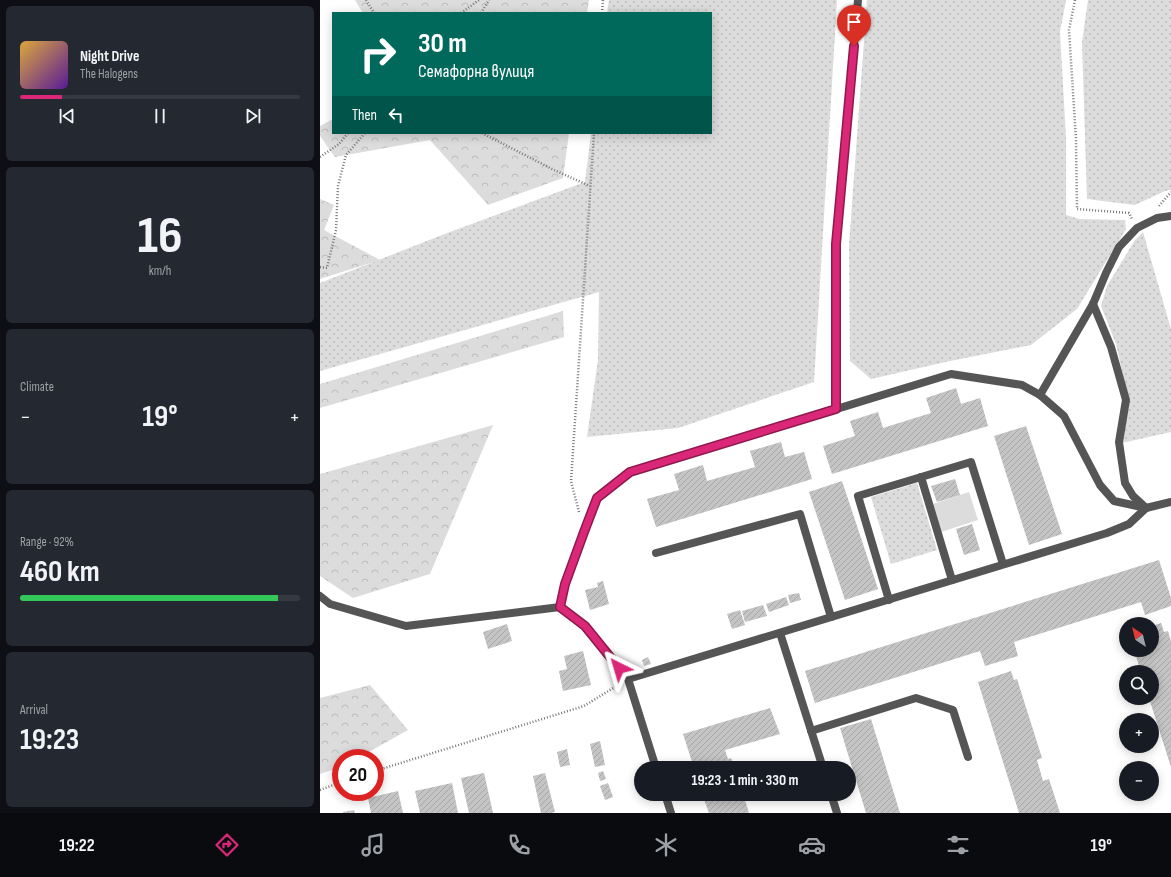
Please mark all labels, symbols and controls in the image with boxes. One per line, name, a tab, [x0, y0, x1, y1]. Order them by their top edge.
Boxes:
pin	[837, 5, 871, 46]
icon: arrive	[843, 11, 865, 33]
text: 30 m	[418, 27, 467, 60]
icon: right	[352, 28, 404, 80]
text: Night Drive	[80, 47, 139, 66]
text: Семафорна вулиця	[418, 61, 534, 82]
text: The Halogens	[80, 66, 138, 82]
icon: left	[385, 104, 407, 126]
icon: previous	[56, 105, 78, 127]
icon: pause	[149, 105, 171, 127]
icon: next	[242, 105, 264, 127]
text: Then	[352, 106, 377, 125]
text: 16	[138, 205, 182, 268]
text: km/h	[149, 263, 171, 279]
text: Climate	[20, 379, 54, 395]
text: 19°	[142, 399, 178, 435]
text: −	[20, 404, 31, 431]
text: +	[289, 404, 300, 431]
text: Range · 92%	[20, 534, 74, 550]
text: 460 km	[20, 554, 100, 590]
north arrow	[1119, 617, 1159, 657]
map controls	[1119, 617, 1159, 801]
position arrow	[598, 647, 640, 689]
button: search	[1119, 665, 1159, 705]
text: Arrival	[20, 702, 48, 718]
button: +	[1119, 713, 1159, 753]
text: 19:23	[20, 722, 79, 758]
speed limit sign: 20	[332, 749, 384, 801]
button: −	[1119, 761, 1159, 801]
text: 19:23 · 1 min · 330 m	[692, 771, 798, 790]
icon: directions	[213, 831, 241, 859]
icon: music	[359, 831, 387, 859]
icon: phone	[505, 831, 533, 859]
icon: climate	[652, 831, 680, 859]
icon: car	[798, 831, 826, 859]
icon: filters	[944, 831, 972, 859]
text: 19:22	[59, 835, 95, 856]
text: 19°	[1091, 835, 1112, 856]

